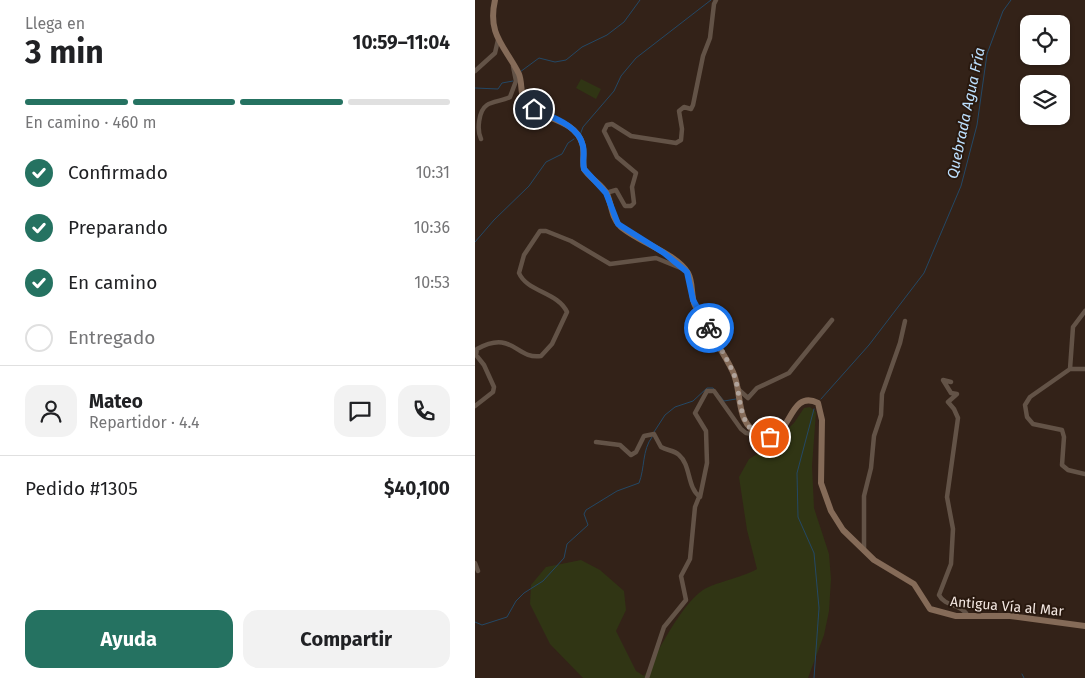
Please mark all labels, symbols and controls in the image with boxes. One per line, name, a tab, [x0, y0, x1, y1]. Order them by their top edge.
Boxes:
text: Llega en	[25, 14, 85, 33]
map controls	[1020, 15, 1070, 125]
button: locate	[1020, 15, 1070, 65]
text: 10:59–11:04	[353, 31, 450, 54]
text: 3 min	[25, 33, 104, 71]
water label: Quebrada Agua Fría	[943, 46, 989, 180]
button: layers	[1020, 75, 1070, 125]
pin	[513, 88, 555, 130]
icon: home	[520, 95, 548, 123]
text: En camino · 460 m	[25, 113, 156, 132]
icon: check	[25, 159, 53, 187]
text: Confirmado	[68, 161, 168, 184]
text: 10:31	[416, 163, 450, 182]
icon: check	[25, 214, 53, 242]
text: Preparando	[68, 216, 168, 239]
text: 10:36	[414, 218, 450, 237]
icon: check	[25, 269, 53, 297]
text: En camino	[68, 271, 157, 294]
text: 10:53	[414, 273, 450, 292]
courier	[684, 303, 734, 353]
icon: bike	[695, 314, 723, 342]
text: Entregado	[68, 326, 155, 349]
button: person	[25, 385, 77, 437]
button: chat	[334, 385, 386, 437]
button: phone	[398, 385, 450, 437]
text: Mateo	[89, 390, 143, 413]
text: Repartidor · 4.4	[89, 413, 199, 432]
pin	[749, 416, 791, 458]
icon: bag	[756, 423, 784, 451]
text: Pedido #1305	[25, 477, 138, 500]
text: $40,100	[384, 477, 450, 500]
street label: Antigua Vía al Mar	[949, 593, 1065, 620]
button: Ayuda	[25, 610, 233, 668]
button: Compartir	[243, 610, 450, 668]

